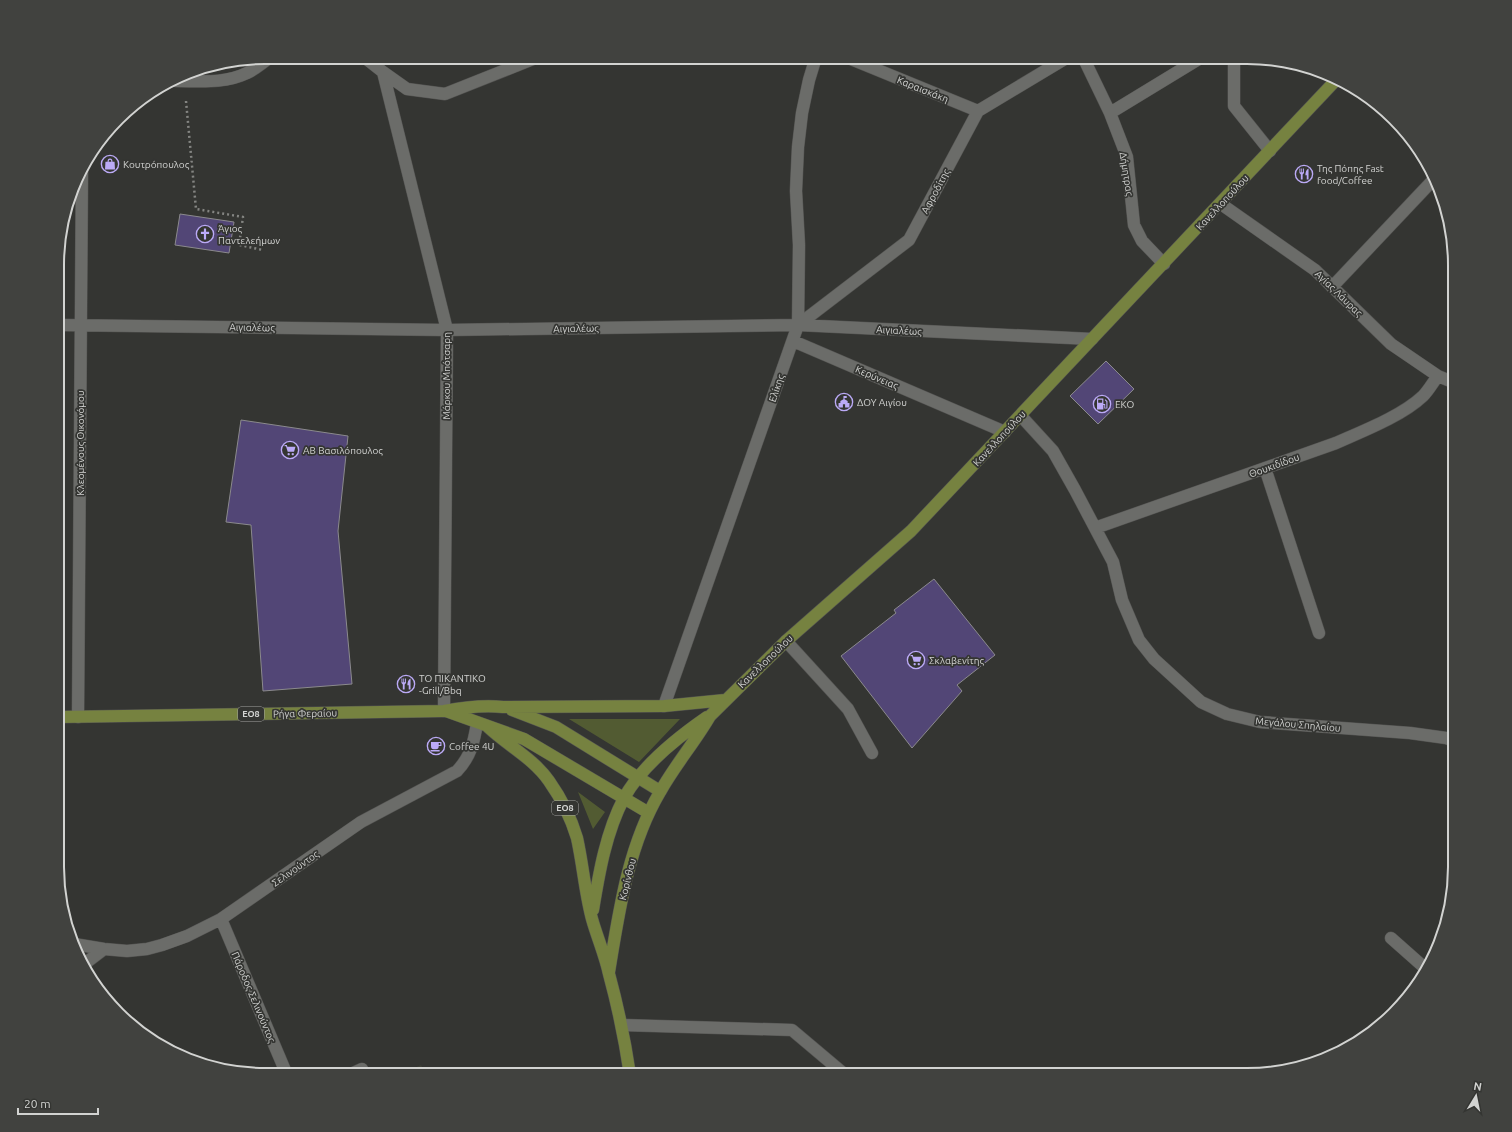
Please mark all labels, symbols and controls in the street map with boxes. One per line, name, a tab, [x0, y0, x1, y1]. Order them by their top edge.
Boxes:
street label: Καραισκάκη	[896, 74, 950, 105]
street label: Δήμητρας	[1118, 151, 1135, 197]
shop icon: Κουτρόπουλος	[100, 154, 120, 174]
place label: Κουτρόπουλος	[123, 159, 190, 170]
place label: Της Πόπης Fast food/Coffee	[1317, 163, 1384, 186]
restaurant icon: Της Πόπης Fast food/Coffee	[1294, 164, 1314, 184]
street label: Αφροδίτης	[919, 167, 952, 215]
street label: Κανελλοπούλου	[1194, 172, 1251, 232]
place label: Άγιος Παντελεήμων	[218, 223, 280, 246]
church icon: Άγιος Παντελεήμων	[195, 224, 215, 244]
street label: Αγίας Λάυρας	[1313, 268, 1365, 319]
street label: Αιγιαλέως	[229, 322, 275, 333]
street label: Αιγιαλέως	[553, 323, 599, 334]
street label: Αιγιαλέως	[876, 324, 922, 337]
street label: Μάρκου Μπότσαρη	[441, 332, 452, 420]
street label: Κερύνειας	[854, 363, 900, 392]
street label: Ελίκης	[767, 372, 786, 403]
street label: Κλεομένους Οικονόμου	[75, 390, 86, 496]
public building icon: ΔΟΥ Αιγίου	[834, 392, 854, 412]
fuel station icon: EKO	[1092, 394, 1112, 414]
place label: ΔΟΥ Αιγίου	[857, 397, 907, 408]
place label: EKO	[1115, 399, 1134, 410]
street label: Κανελλοπούλου	[971, 408, 1028, 468]
supermarket icon: ΑΒ Βασιλόπουλος	[280, 440, 300, 460]
place label: ΑΒ Βασιλόπουλος	[303, 445, 383, 456]
street label: Θουκιδίδου	[1247, 451, 1301, 480]
street label: Κανελλοπούλου	[736, 632, 795, 690]
supermarket icon: Σκλαβενίτης	[906, 650, 926, 670]
place label: Σκλαβενίτης	[929, 655, 984, 666]
place label: ΤΟ ΠΙΚΑΝΤΙΚΟ -Grill/Bbq	[419, 673, 486, 696]
restaurant icon: ΤΟ ΠΙΚΑΝΤΙΚΟ -Grill/Bbq	[396, 674, 416, 694]
road number: ΕΟ8	[238, 707, 264, 721]
street label: Ρήγα Φεραίου	[273, 707, 337, 720]
street label: Μεγάλου Σπηλαίου	[1255, 715, 1341, 734]
cafe icon: Coffee 4U	[426, 736, 446, 756]
place label: Coffee 4U	[449, 741, 494, 752]
road number: ΕΟ8	[552, 801, 578, 815]
street label: Σελινούντος	[270, 848, 321, 889]
street label: Κορίνθου	[617, 857, 638, 901]
street label: Πάροδος Σελινούντος	[229, 950, 278, 1045]
north arrow	[1456, 1076, 1496, 1116]
text: N	[1473, 1080, 1483, 1093]
scale bar	[18, 1090, 98, 1116]
text: 20 m	[24, 1097, 51, 1110]

